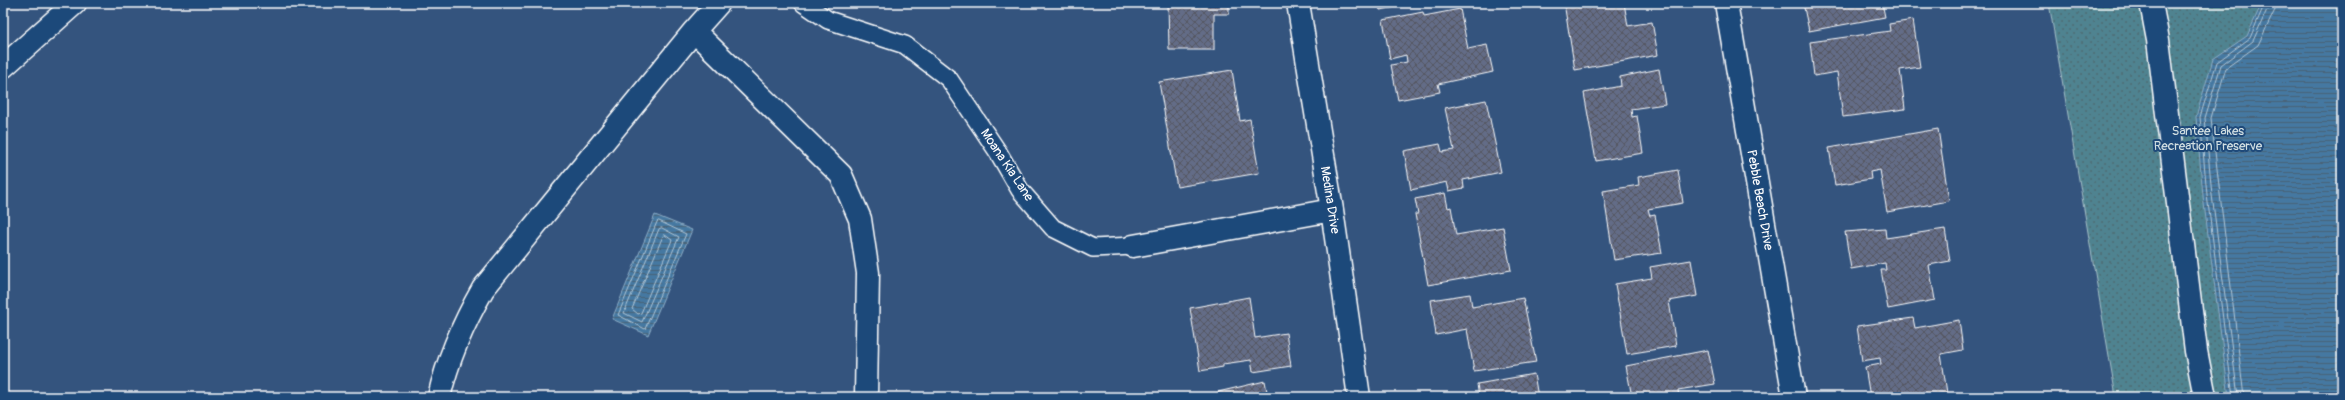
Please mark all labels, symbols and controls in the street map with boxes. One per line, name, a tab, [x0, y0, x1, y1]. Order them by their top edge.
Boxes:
park label: Santee Lakes Recreation Preserve	[2154, 123, 2263, 154]
street label: Moana Kia Lane	[977, 126, 1037, 205]
street label: Pebble Beach Drive	[1743, 149, 1777, 252]
street label: Medina Drive	[1317, 165, 1343, 236]

